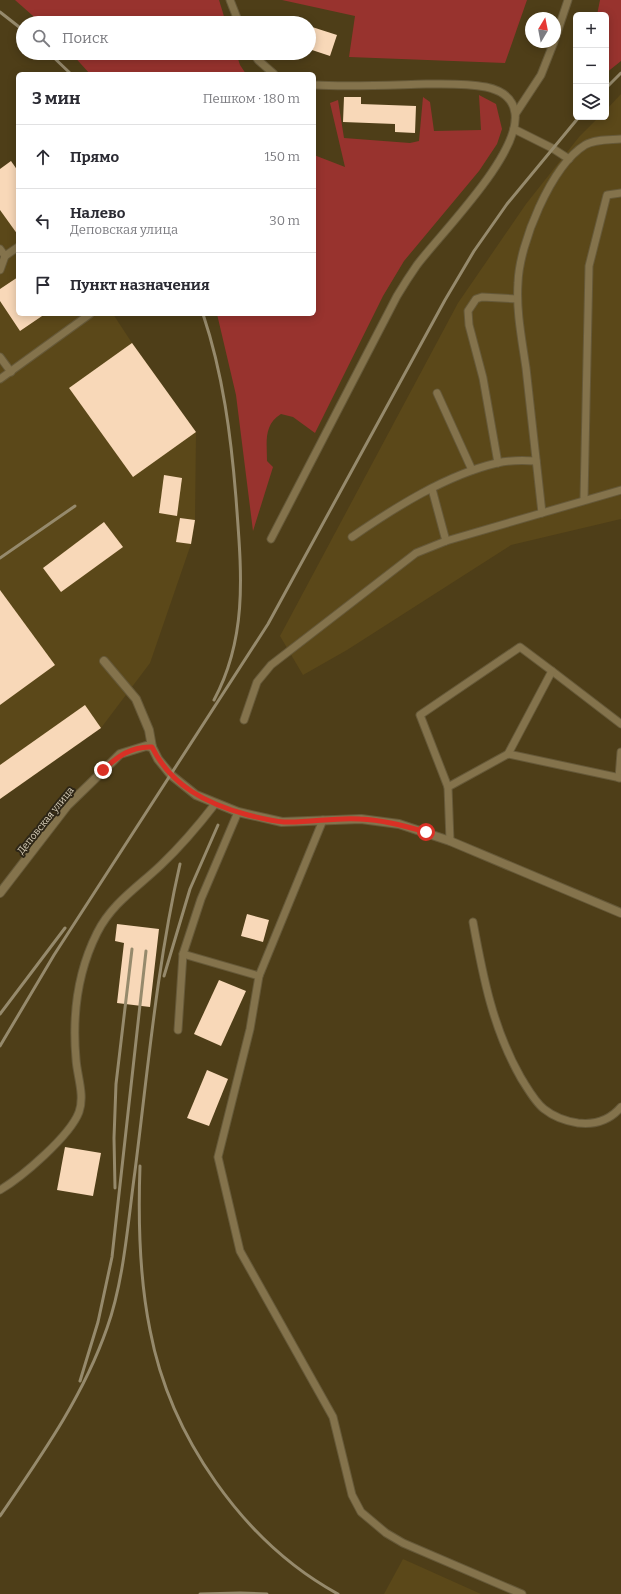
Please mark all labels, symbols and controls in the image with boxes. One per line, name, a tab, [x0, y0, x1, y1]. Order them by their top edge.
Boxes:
north arrow	[525, 12, 561, 48]
map controls	[573, 12, 609, 120]
button: +	[573, 12, 609, 48]
search box	[16, 16, 316, 60]
icon: search	[30, 27, 52, 49]
text: Поиск	[62, 29, 108, 47]
button: −	[573, 48, 609, 84]
button: layers	[573, 84, 609, 120]
text: 3 мин	[32, 88, 80, 109]
text: Пешком · 180 m	[203, 91, 300, 106]
icon: ahead	[32, 146, 54, 168]
text: Прямо	[70, 148, 119, 166]
text: 150 m	[264, 149, 300, 164]
text: Налево	[70, 204, 125, 222]
icon: left	[32, 210, 54, 232]
text: 30 m	[269, 213, 300, 228]
text: Деповская улица	[70, 222, 178, 237]
icon: arrive	[32, 274, 54, 296]
text: Пункт назначения	[70, 276, 210, 294]
route end	[94, 761, 112, 779]
street label: Деповская улица	[15, 784, 77, 857]
route start	[417, 823, 435, 841]

